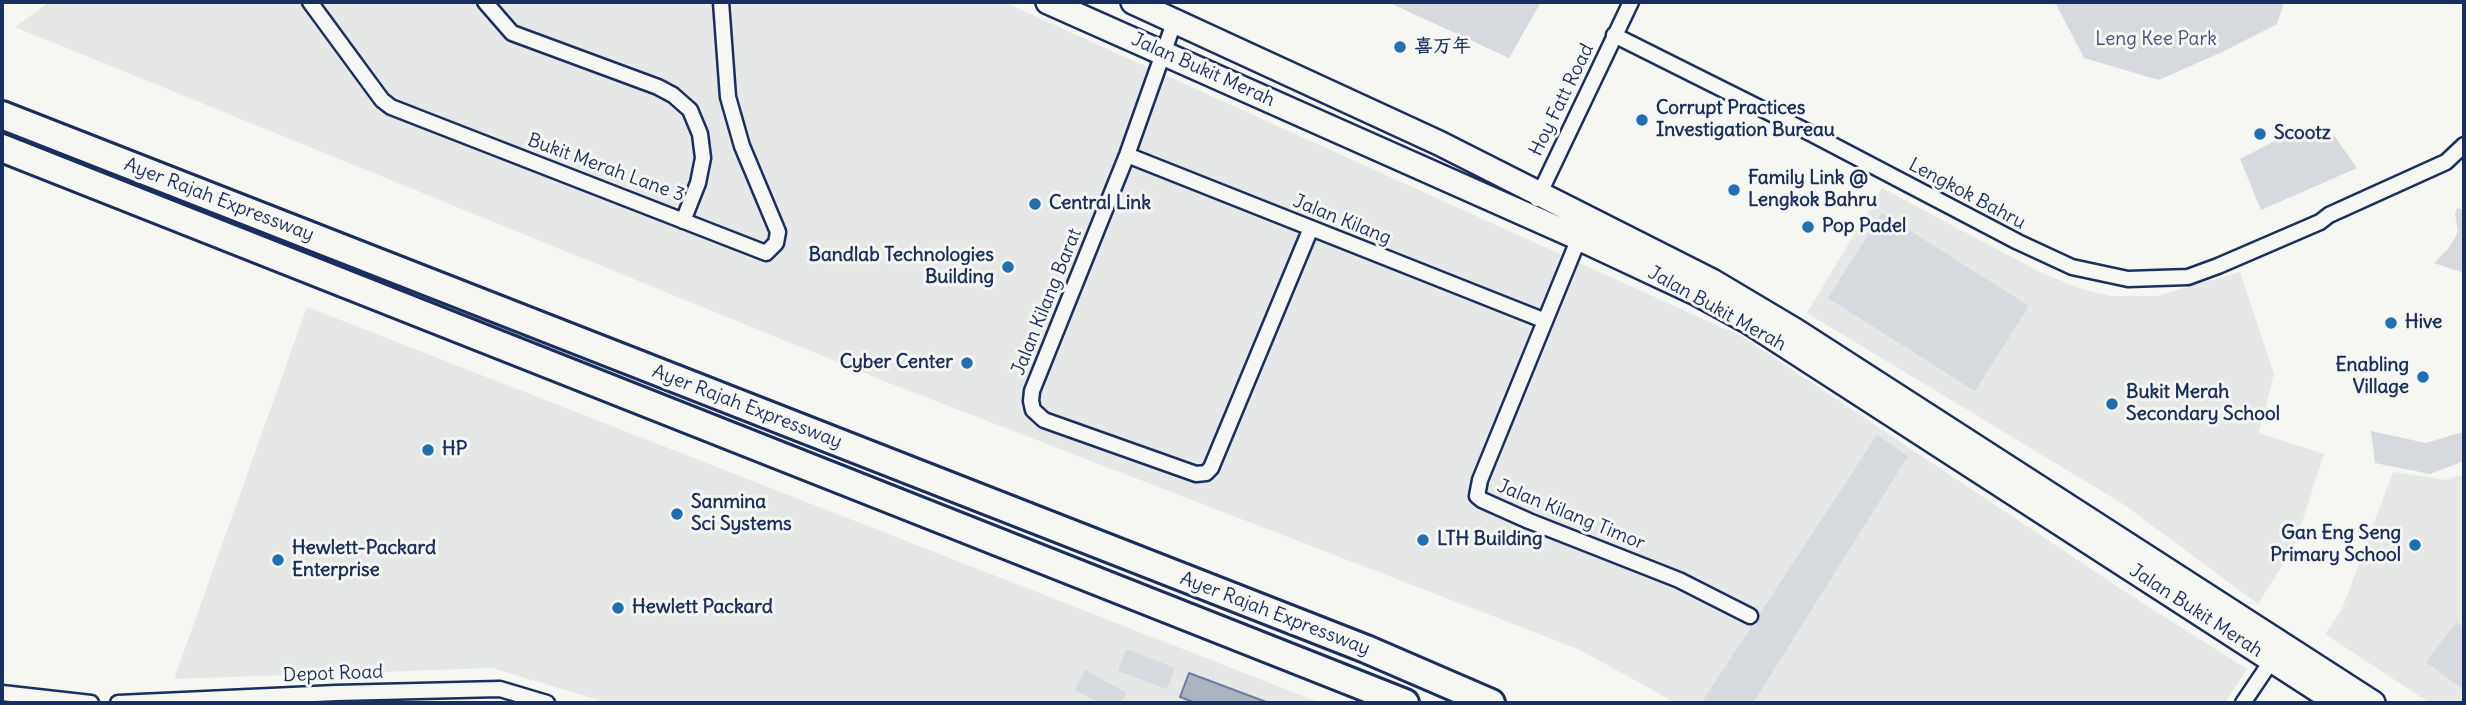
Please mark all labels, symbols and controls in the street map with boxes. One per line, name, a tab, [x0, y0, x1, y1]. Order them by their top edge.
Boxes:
street label: Jalan Bukit Merah	[1128, 28, 1278, 112]
park label: Leng Kee Park	[2095, 29, 2217, 51]
place label: 喜万年	[1414, 36, 1471, 58]
marker: 喜万年	[1392, 39, 1408, 55]
street label: Hoy Fatt Road	[1525, 40, 1599, 160]
place label: Corrupt Practices Investigation Bureau	[1656, 98, 1835, 142]
marker: Corrupt Practices Investigation Bureau	[1634, 112, 1650, 128]
place label: Scootz	[2274, 123, 2331, 145]
marker: Scootz	[2252, 126, 2268, 142]
street label: Bukit Merah Lane 3	[524, 129, 688, 207]
street label: Ayer Rajah Expressway	[121, 153, 317, 247]
street label: Lengkok Bahru	[1905, 154, 2029, 234]
place label: Family Link @ Lengkok Bahru	[1748, 168, 1877, 212]
marker: Family Link @ Lengkok Bahru	[1726, 182, 1742, 198]
street label: Jalan Kilang	[1290, 190, 1394, 250]
place label: Central Link	[1049, 193, 1151, 215]
marker: Central Link	[1027, 196, 1043, 212]
place label: Pop Padel	[1822, 216, 1906, 238]
marker: Pop Padel	[1800, 219, 1816, 235]
street label: Jalan Kilang Barat	[1007, 225, 1087, 379]
place label: Bandlab Technologies Building	[809, 245, 994, 289]
marker: Bandlab Technologies Building	[1000, 259, 1016, 275]
street label: Jalan Bukit Merah	[1644, 262, 1790, 356]
place label: Hive	[2405, 312, 2442, 334]
marker: Hive	[2383, 315, 2399, 331]
place label: Cyber Center	[840, 352, 953, 374]
marker: Cyber Center	[959, 355, 975, 371]
place label: Enabling Village	[2335, 355, 2409, 399]
street label: Ayer Rajah Expressway	[649, 360, 845, 454]
marker: Enabling Village	[2415, 369, 2431, 385]
place label: Bukit Merah Secondary School	[2126, 382, 2280, 426]
marker: Bukit Merah Secondary School	[2104, 396, 2120, 412]
place label: HP	[442, 439, 467, 461]
marker: HP	[420, 442, 436, 458]
street label: Jalan Kilang Timor	[1494, 475, 1648, 555]
place label: Sanmina Sci Systems	[691, 492, 792, 536]
marker: Sanmina Sci Systems	[669, 506, 685, 522]
place label: Gan Eng Seng Primary School	[2270, 523, 2401, 567]
place label: LTH Building	[1437, 529, 1543, 551]
marker: LTH Building	[1415, 532, 1431, 548]
marker: Gan Eng Seng Primary School	[2407, 537, 2423, 553]
place label: Hewlett-Packard Enterprise	[292, 538, 436, 582]
marker: Hewlett-Packard Enterprise	[270, 552, 286, 568]
street label: Jalan Bukit Merah	[2125, 559, 2267, 663]
street label: Ayer Rajah Expressway	[1177, 567, 1373, 661]
place label: Hewlett Packard	[632, 597, 773, 619]
marker: Hewlett Packard	[610, 600, 626, 616]
street label: Depot Road	[282, 661, 384, 687]

